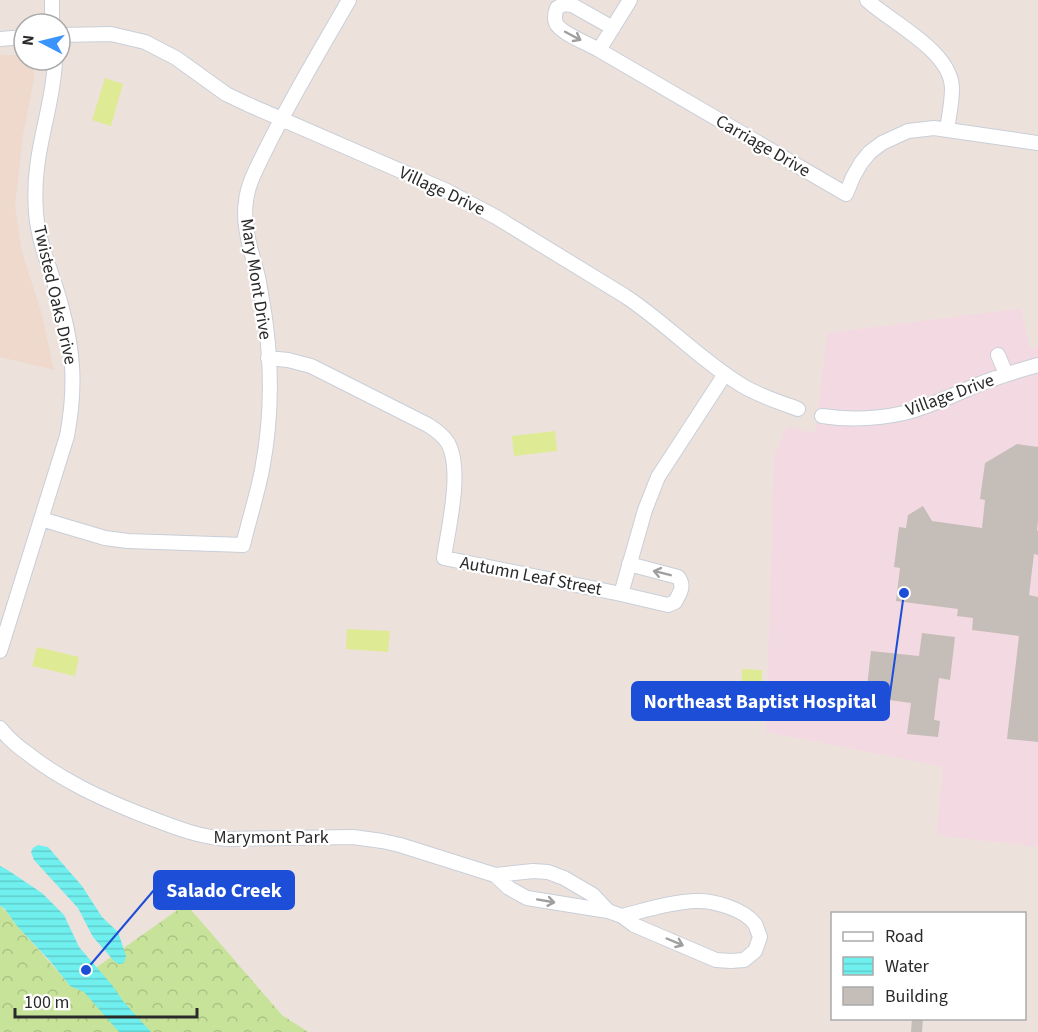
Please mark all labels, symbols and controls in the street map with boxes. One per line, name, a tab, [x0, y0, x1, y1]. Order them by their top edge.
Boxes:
north arrow	[12, 12, 72, 72]
one-way arrow	[563, 31, 581, 42]
text: N	[17, 34, 40, 47]
street label: Carriage Drive	[711, 109, 815, 183]
street label: Village Drive	[395, 160, 489, 222]
street label: Mary Mont Drive	[234, 217, 278, 341]
street label: Twisted Oaks Drive	[27, 223, 83, 367]
street label: Village Drive	[902, 367, 998, 423]
street label: Autumn Leaf Street	[458, 550, 604, 602]
one-way arrow	[653, 566, 672, 578]
callout: Northeast Baptist Hospital	[632, 682, 889, 720]
text: Northeast Baptist Hospital	[644, 688, 877, 716]
street label: Marymont Park	[213, 825, 329, 850]
callout: Salado Creek	[154, 871, 294, 909]
text: Salado Creek	[166, 877, 282, 905]
one-way arrow	[535, 896, 555, 907]
legend	[831, 912, 1026, 1020]
text: Road	[885, 924, 924, 949]
one-way arrow	[665, 937, 683, 948]
text: Water	[885, 954, 929, 979]
scale bar	[15, 981, 196, 1019]
text: Building	[885, 984, 948, 1009]
text: 100 m	[24, 990, 69, 1015]

